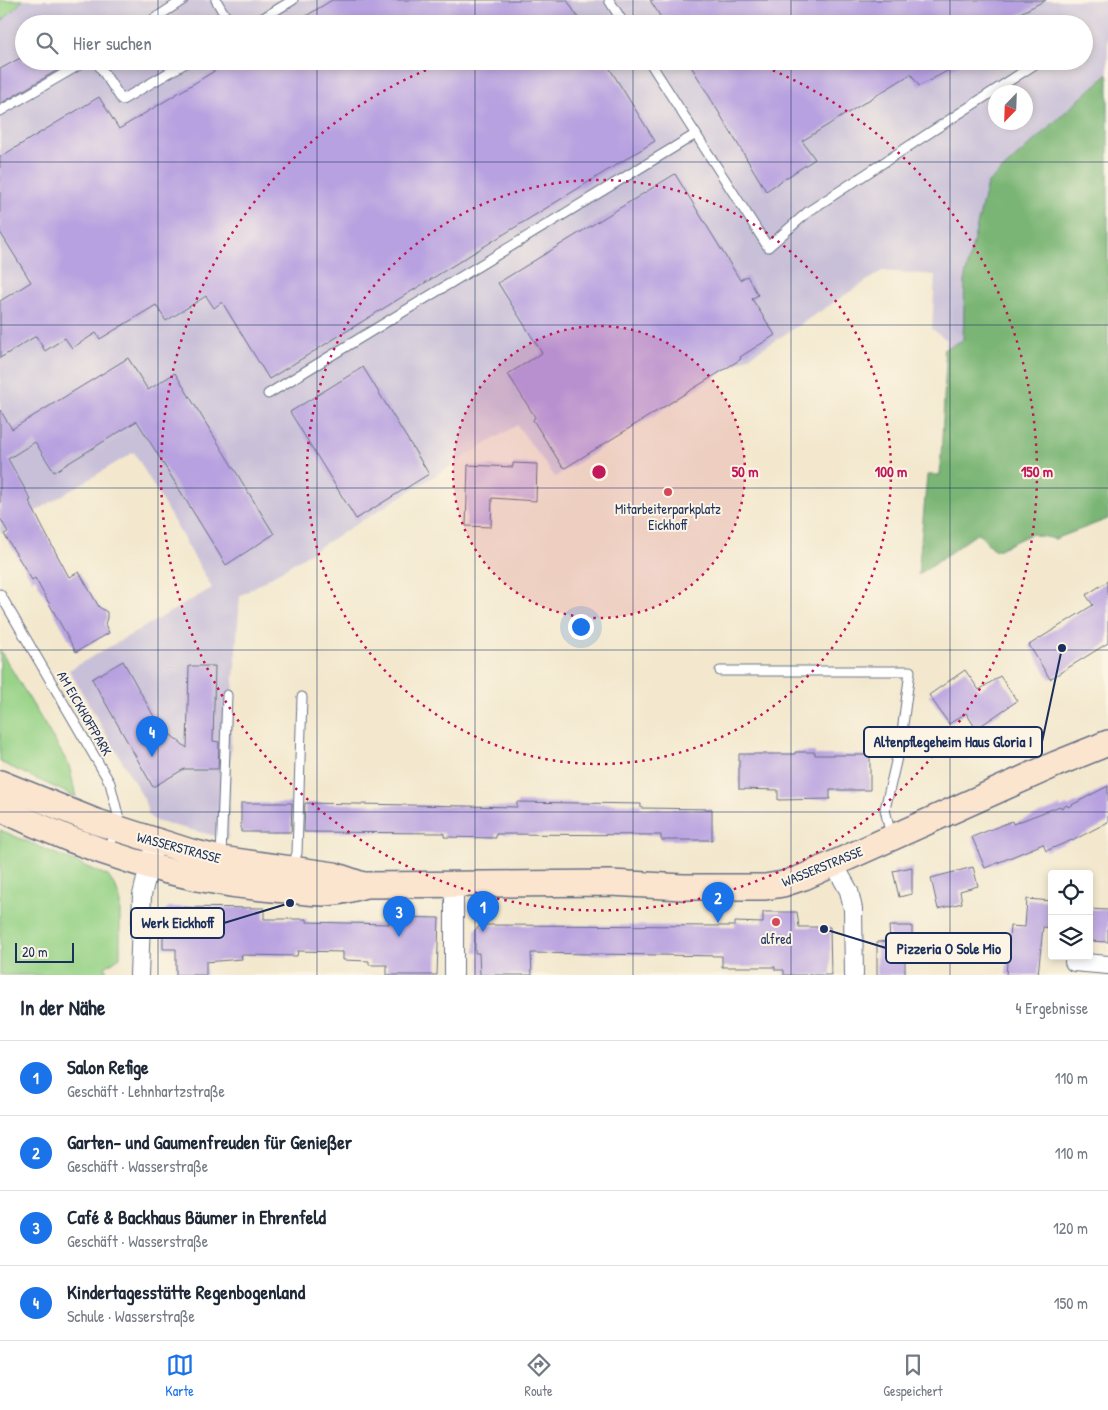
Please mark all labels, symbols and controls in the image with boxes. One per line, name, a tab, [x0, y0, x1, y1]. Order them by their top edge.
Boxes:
search box	[15, 15, 1093, 70]
icon: search	[33, 29, 61, 57]
text: Hier suchen	[73, 30, 152, 56]
north arrow	[988, 85, 1033, 130]
text: 50 m	[732, 461, 758, 482]
text: 100 m	[875, 461, 907, 482]
text: 150 m	[1021, 461, 1053, 482]
centre of rings	[590, 463, 608, 481]
marker: Mitarbeiterparkplatz Eickhoff	[662, 486, 674, 498]
place label: Mitarbeiterparkplatz Eickhoff	[615, 499, 721, 534]
your location	[568, 614, 594, 640]
street label: AM EICKHOFFPARK	[53, 667, 117, 759]
pin: 4	[136, 716, 168, 757]
callout: Altenpflegeheim Haus Gloria I	[864, 727, 1042, 757]
text: Altenpflegeheim Haus Gloria I	[874, 731, 1032, 753]
street label: WASSERSTRASSE	[135, 827, 223, 867]
street label: WASSERSTRASSE	[779, 841, 865, 891]
map controls	[1048, 870, 1093, 960]
button: locate	[1048, 870, 1093, 915]
pin: 2	[702, 882, 734, 923]
pin: 1	[467, 891, 499, 932]
pin: 3	[383, 896, 415, 937]
callout: Werk Eickhoff	[131, 908, 224, 938]
text: Werk Eickhoff	[142, 912, 216, 933]
button: layers	[1048, 915, 1093, 960]
marker: alfred	[770, 916, 782, 928]
place label: alfred	[761, 929, 792, 948]
callout: Pizzeria O Sole Mio	[886, 933, 1011, 963]
text: Pizzeria O Sole Mio	[897, 938, 1001, 959]
scale bar	[15, 940, 74, 963]
text: 20 m	[22, 942, 48, 961]
text: In der Nähe	[20, 993, 105, 1022]
text: 4 Ergebnisse	[1016, 997, 1088, 1019]
text: Salon Refige	[67, 1054, 149, 1080]
text: 1	[33, 1067, 39, 1089]
text: 110 m	[1055, 1067, 1088, 1089]
text: Geschäft · Lehnhartzstraße	[67, 1080, 225, 1102]
text: Garten- und Gaumenfreuden für Genießer	[67, 1129, 352, 1155]
text: 2	[32, 1142, 40, 1164]
text: 110 m	[1055, 1142, 1088, 1164]
text: Geschäft · Wasserstraße	[67, 1155, 208, 1177]
text: Café & Backhaus Bäumer in Ehrenfeld	[67, 1204, 326, 1230]
text: 3	[32, 1217, 40, 1239]
text: 120 m	[1053, 1217, 1088, 1239]
text: Geschäft · Wasserstraße	[67, 1230, 208, 1252]
text: Kindertagesstätte Regenbogenland	[67, 1279, 305, 1305]
text: 4	[33, 1292, 39, 1314]
text: 150 m	[1054, 1292, 1088, 1314]
text: Schule · Wasserstraße	[67, 1305, 195, 1327]
tab: Karte	[165, 1351, 194, 1400]
tab: Route	[525, 1351, 553, 1400]
tab: Gespeichert	[883, 1351, 943, 1400]

